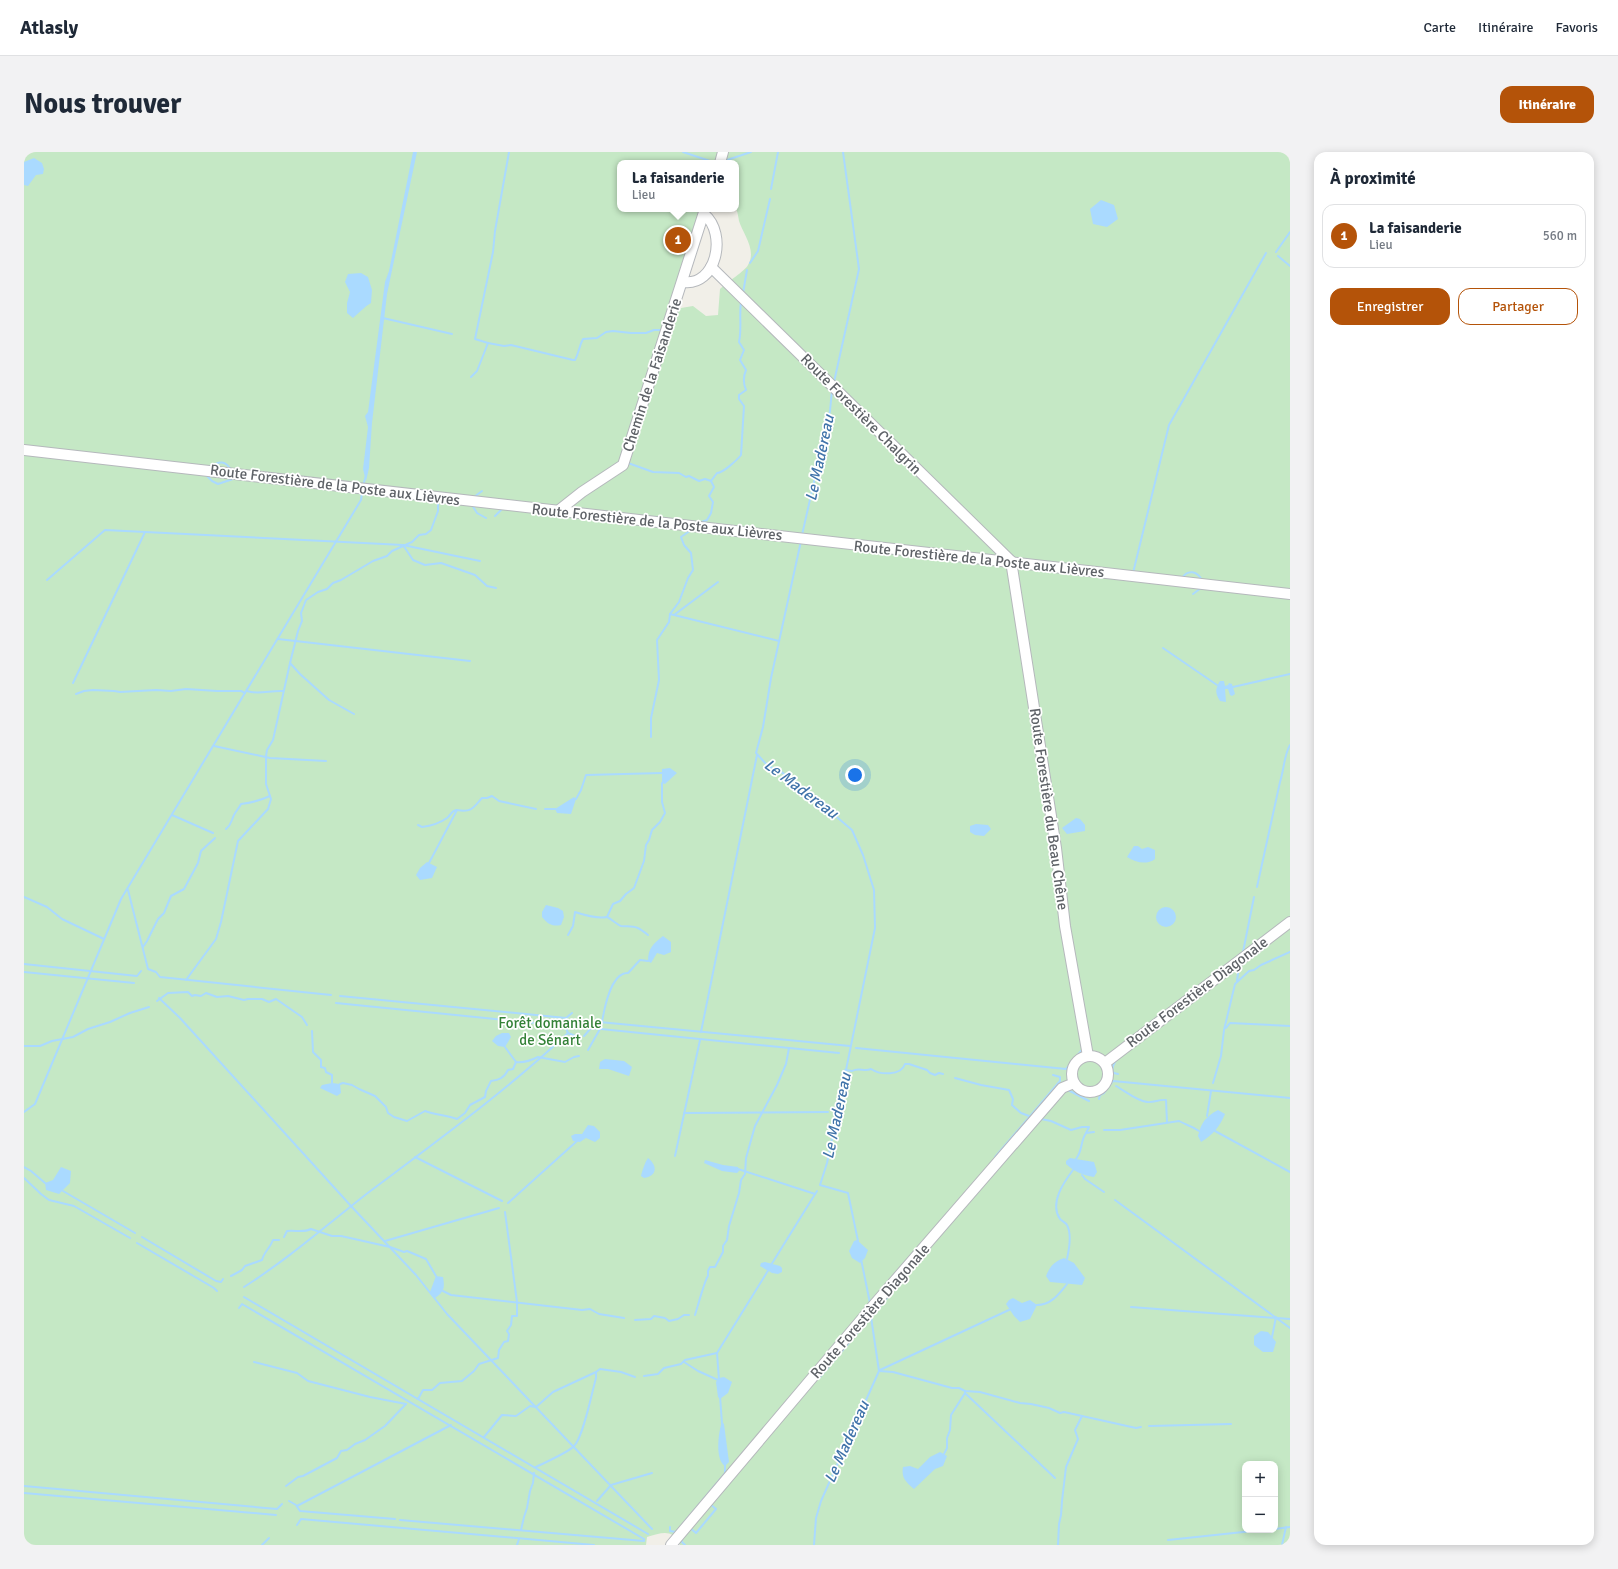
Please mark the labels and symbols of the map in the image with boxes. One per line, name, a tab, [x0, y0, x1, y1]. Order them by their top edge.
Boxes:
pin: 1	[665, 225, 691, 255]
street label: Chemin de la Faisanderie	[619, 296, 685, 454]
street label: Route Forestière Chalgrin	[797, 350, 925, 478]
water label: Le Madereau	[801, 412, 839, 503]
street label: Route Forestière de la Poste aux Lièvres	[209, 461, 461, 509]
street label: Route Forestière de la Poste aux Lièvres	[531, 500, 784, 544]
street label: Route Forestière de la Poste aux Lièvres	[853, 537, 1106, 581]
street label: Route Forestière du Beau Chêne	[1026, 707, 1072, 911]
water label: Le Madereau	[760, 755, 843, 824]
your location	[845, 765, 865, 785]
street label: Route Forestière Diagonale	[1123, 933, 1271, 1051]
park label: Forêt domaniale de Sénart	[498, 1014, 602, 1049]
water label: Le Madereau	[818, 1070, 856, 1161]
street label: Route Forestière Diagonale	[807, 1240, 933, 1382]
water label: Le Madereau	[820, 1397, 874, 1486]

